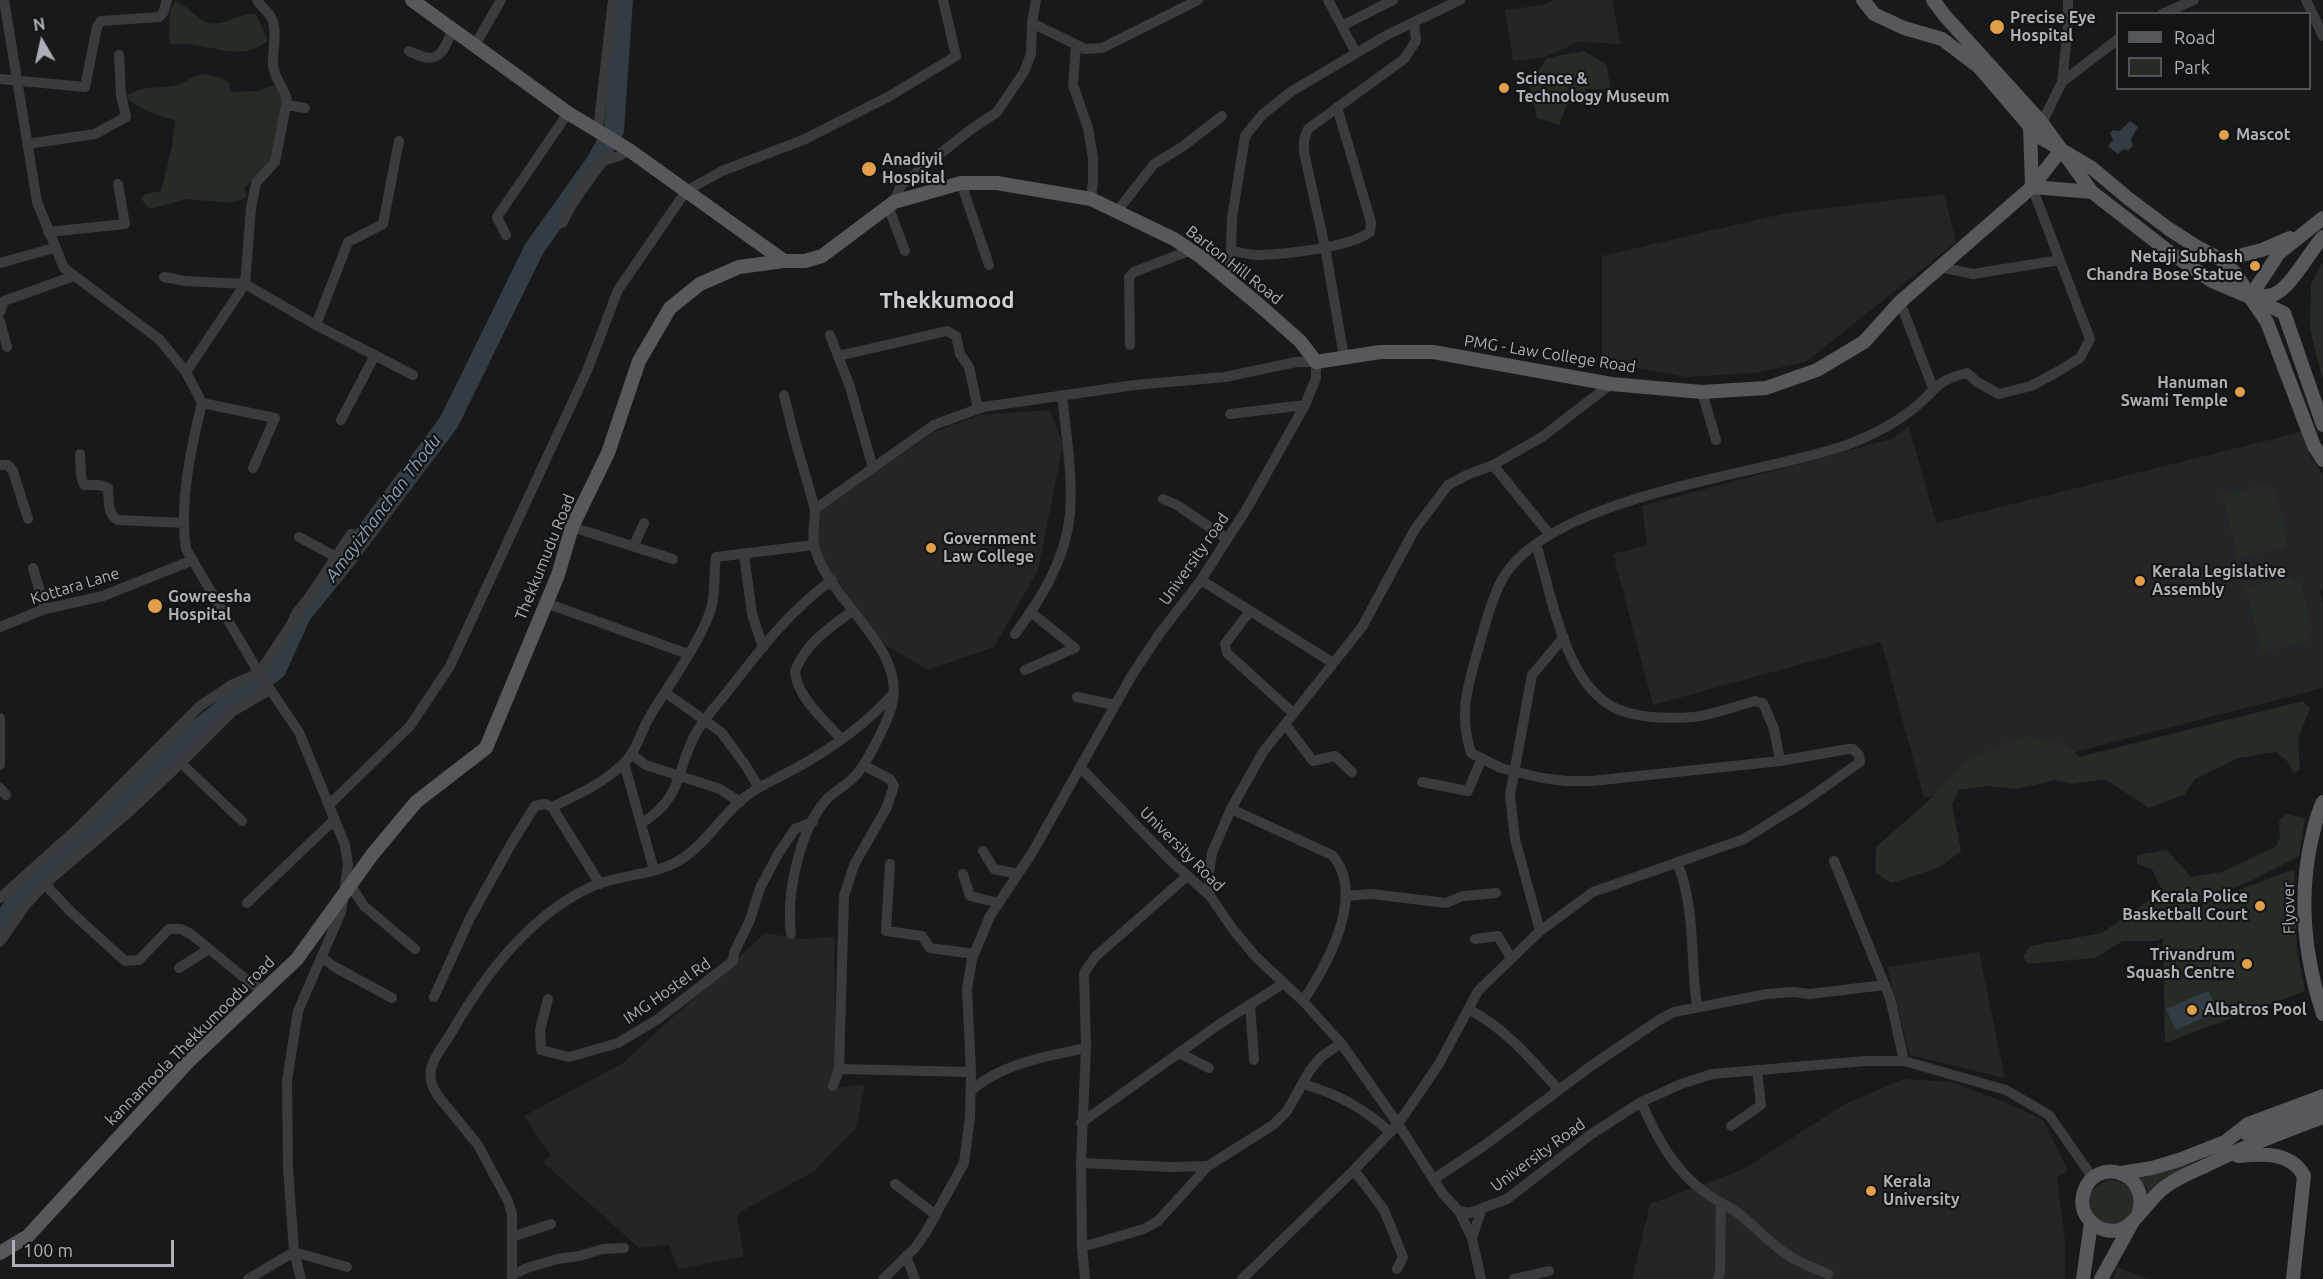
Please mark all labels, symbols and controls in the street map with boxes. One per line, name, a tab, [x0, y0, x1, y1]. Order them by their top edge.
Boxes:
place label: Precise Eye Hospital	[2010, 8, 2096, 46]
north arrow	[12, 12, 72, 72]
legend	[2116, 12, 2311, 90]
text: N	[32, 14, 46, 34]
marker: Precise Eye Hospital	[1988, 18, 2006, 36]
text: Road	[2174, 27, 2216, 47]
text: Park	[2174, 57, 2210, 77]
place label: Science & Technology Museum	[1516, 69, 1669, 107]
marker: Science & Technology Museum	[1497, 81, 1511, 95]
place label: Mascot	[2236, 125, 2291, 145]
marker: Mascot	[2217, 128, 2231, 142]
place label: Anadiyil Hospital	[882, 150, 945, 188]
marker: Anadiyil Hospital	[860, 160, 878, 178]
street label: Barton Hill Road	[1182, 221, 1286, 309]
place label: Netaji Subhash Chandra Bose Statue	[2086, 247, 2243, 285]
marker: Netaji Subhash Chandra Bose Statue	[2248, 259, 2262, 273]
district label: Thekkumood	[880, 288, 1014, 314]
street label: PMG - Law College Road	[1463, 331, 1637, 377]
place label: Hanuman Swami Temple	[2121, 373, 2228, 411]
marker: Hanuman Swami Temple	[2233, 385, 2247, 399]
water label: Amayizhanchan Thodu	[321, 430, 445, 586]
street label: Thekkumudu Road	[511, 491, 579, 623]
street label: University road	[1155, 509, 1233, 609]
place label: Government Law College	[943, 529, 1036, 567]
marker: Government Law College	[924, 541, 938, 555]
place label: Kerala Legislative Assembly	[2152, 562, 2286, 600]
street label: Kottara Lane	[28, 563, 122, 609]
marker: Kerala Legislative Assembly	[2133, 574, 2147, 588]
place label: Gowreesha Hospital	[168, 587, 252, 625]
marker: Gowreesha Hospital	[146, 597, 164, 615]
street label: University Road	[1136, 803, 1228, 895]
street label: Flyover	[2279, 882, 2299, 934]
place label: Kerala Police Basketball Court	[2122, 887, 2248, 925]
marker: Kerala Police Basketball Court	[2253, 899, 2267, 913]
place label: Trivandrum Squash Centre	[2126, 945, 2235, 983]
street label: kannamoola Thekkumoodu road	[101, 952, 279, 1130]
street label: IMG Hostel Rd	[620, 954, 714, 1028]
marker: Trivandrum Squash Centre	[2240, 957, 2254, 971]
place label: Albatros Pool	[2204, 1000, 2307, 1020]
marker: Albatros Pool	[2185, 1003, 2199, 1017]
street label: University Road	[1487, 1114, 1589, 1196]
place label: Kerala University	[1883, 1172, 1960, 1210]
marker: Kerala University	[1864, 1184, 1878, 1198]
scale bar	[15, 1228, 177, 1266]
text: 100 m	[23, 1240, 73, 1260]

